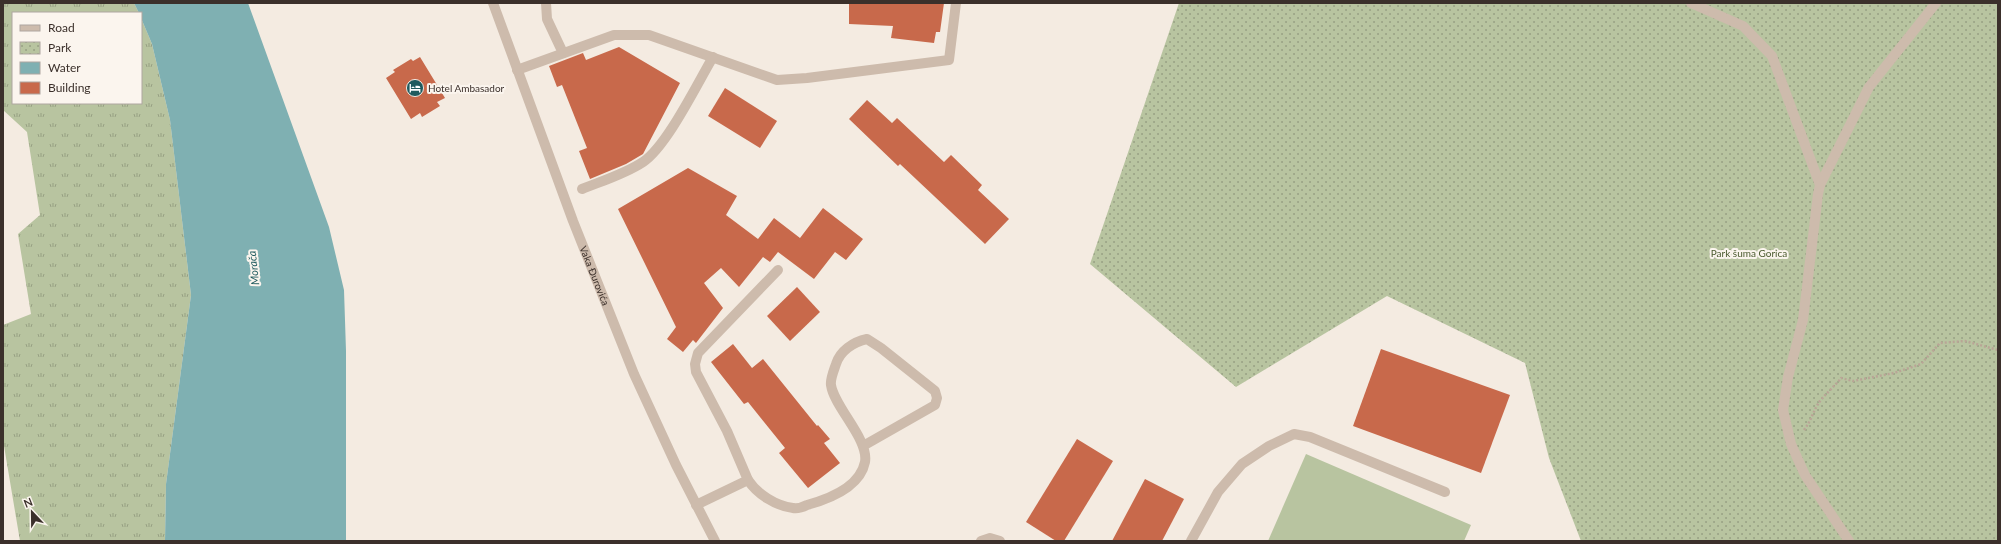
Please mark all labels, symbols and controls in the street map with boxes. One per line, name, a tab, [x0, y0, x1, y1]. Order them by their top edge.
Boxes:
legend	[12, 12, 142, 104]
text: Road	[48, 20, 75, 35]
text: Park	[48, 40, 72, 55]
text: Water	[48, 60, 81, 75]
hotel icon: Hotel Ambasador	[405, 78, 425, 98]
text: Building	[48, 80, 91, 95]
place label: Hotel Ambasador	[428, 82, 505, 94]
street label: Vaka Đurovića	[577, 244, 612, 307]
park label: Park šuma Gorica	[1711, 247, 1787, 259]
water label: Morača	[245, 250, 261, 286]
north arrow	[12, 492, 52, 532]
text: N	[22, 495, 34, 510]

